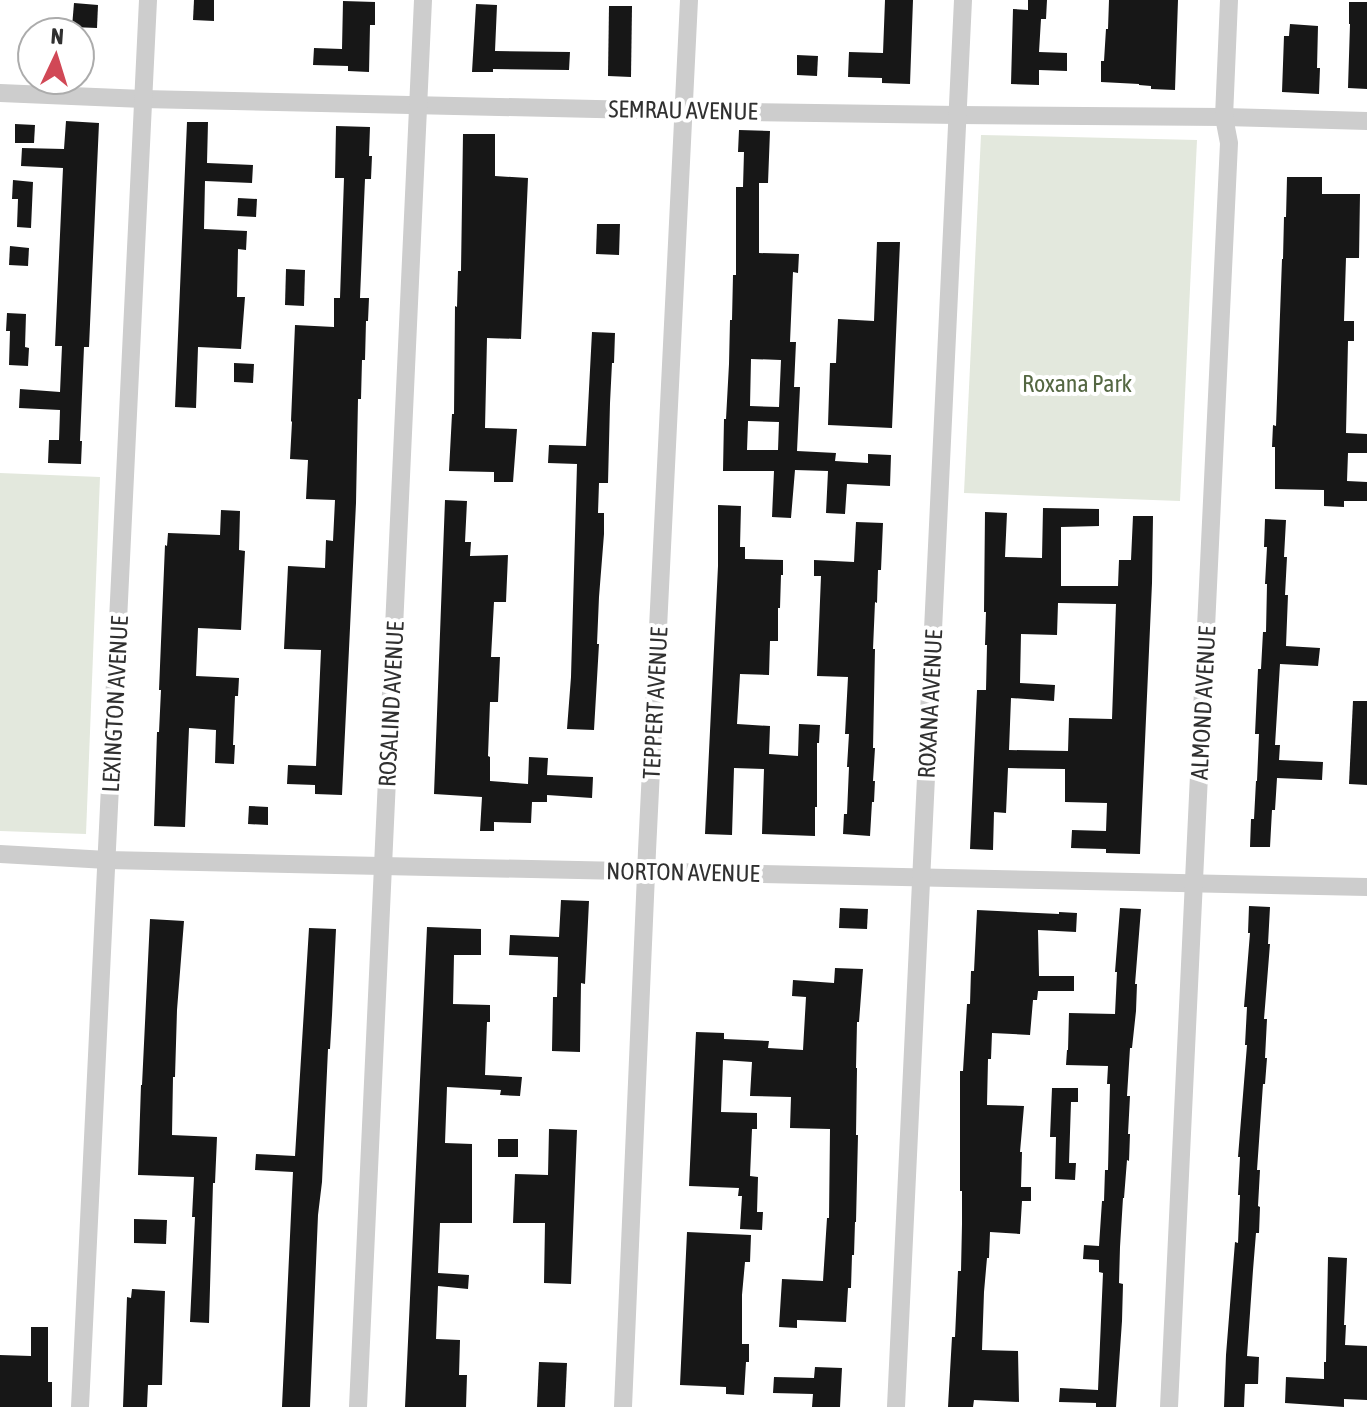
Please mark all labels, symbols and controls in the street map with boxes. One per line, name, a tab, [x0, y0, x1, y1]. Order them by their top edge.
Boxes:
north arrow	[16, 16, 96, 96]
text: N	[50, 23, 65, 49]
street label: SEMRAU AVENUE	[608, 95, 758, 125]
park label: Roxana Park	[1022, 370, 1132, 397]
street label: LEXINGTON AVENUE	[97, 615, 133, 793]
street label: ROSALIND AVENUE	[373, 621, 409, 787]
street label: ALMOND AVENUE	[1185, 625, 1221, 781]
street label: TEPPERT AVENUE	[638, 626, 672, 780]
street label: ROXANA AVENUE	[913, 629, 947, 779]
street label: NORTON AVENUE	[606, 857, 760, 887]

